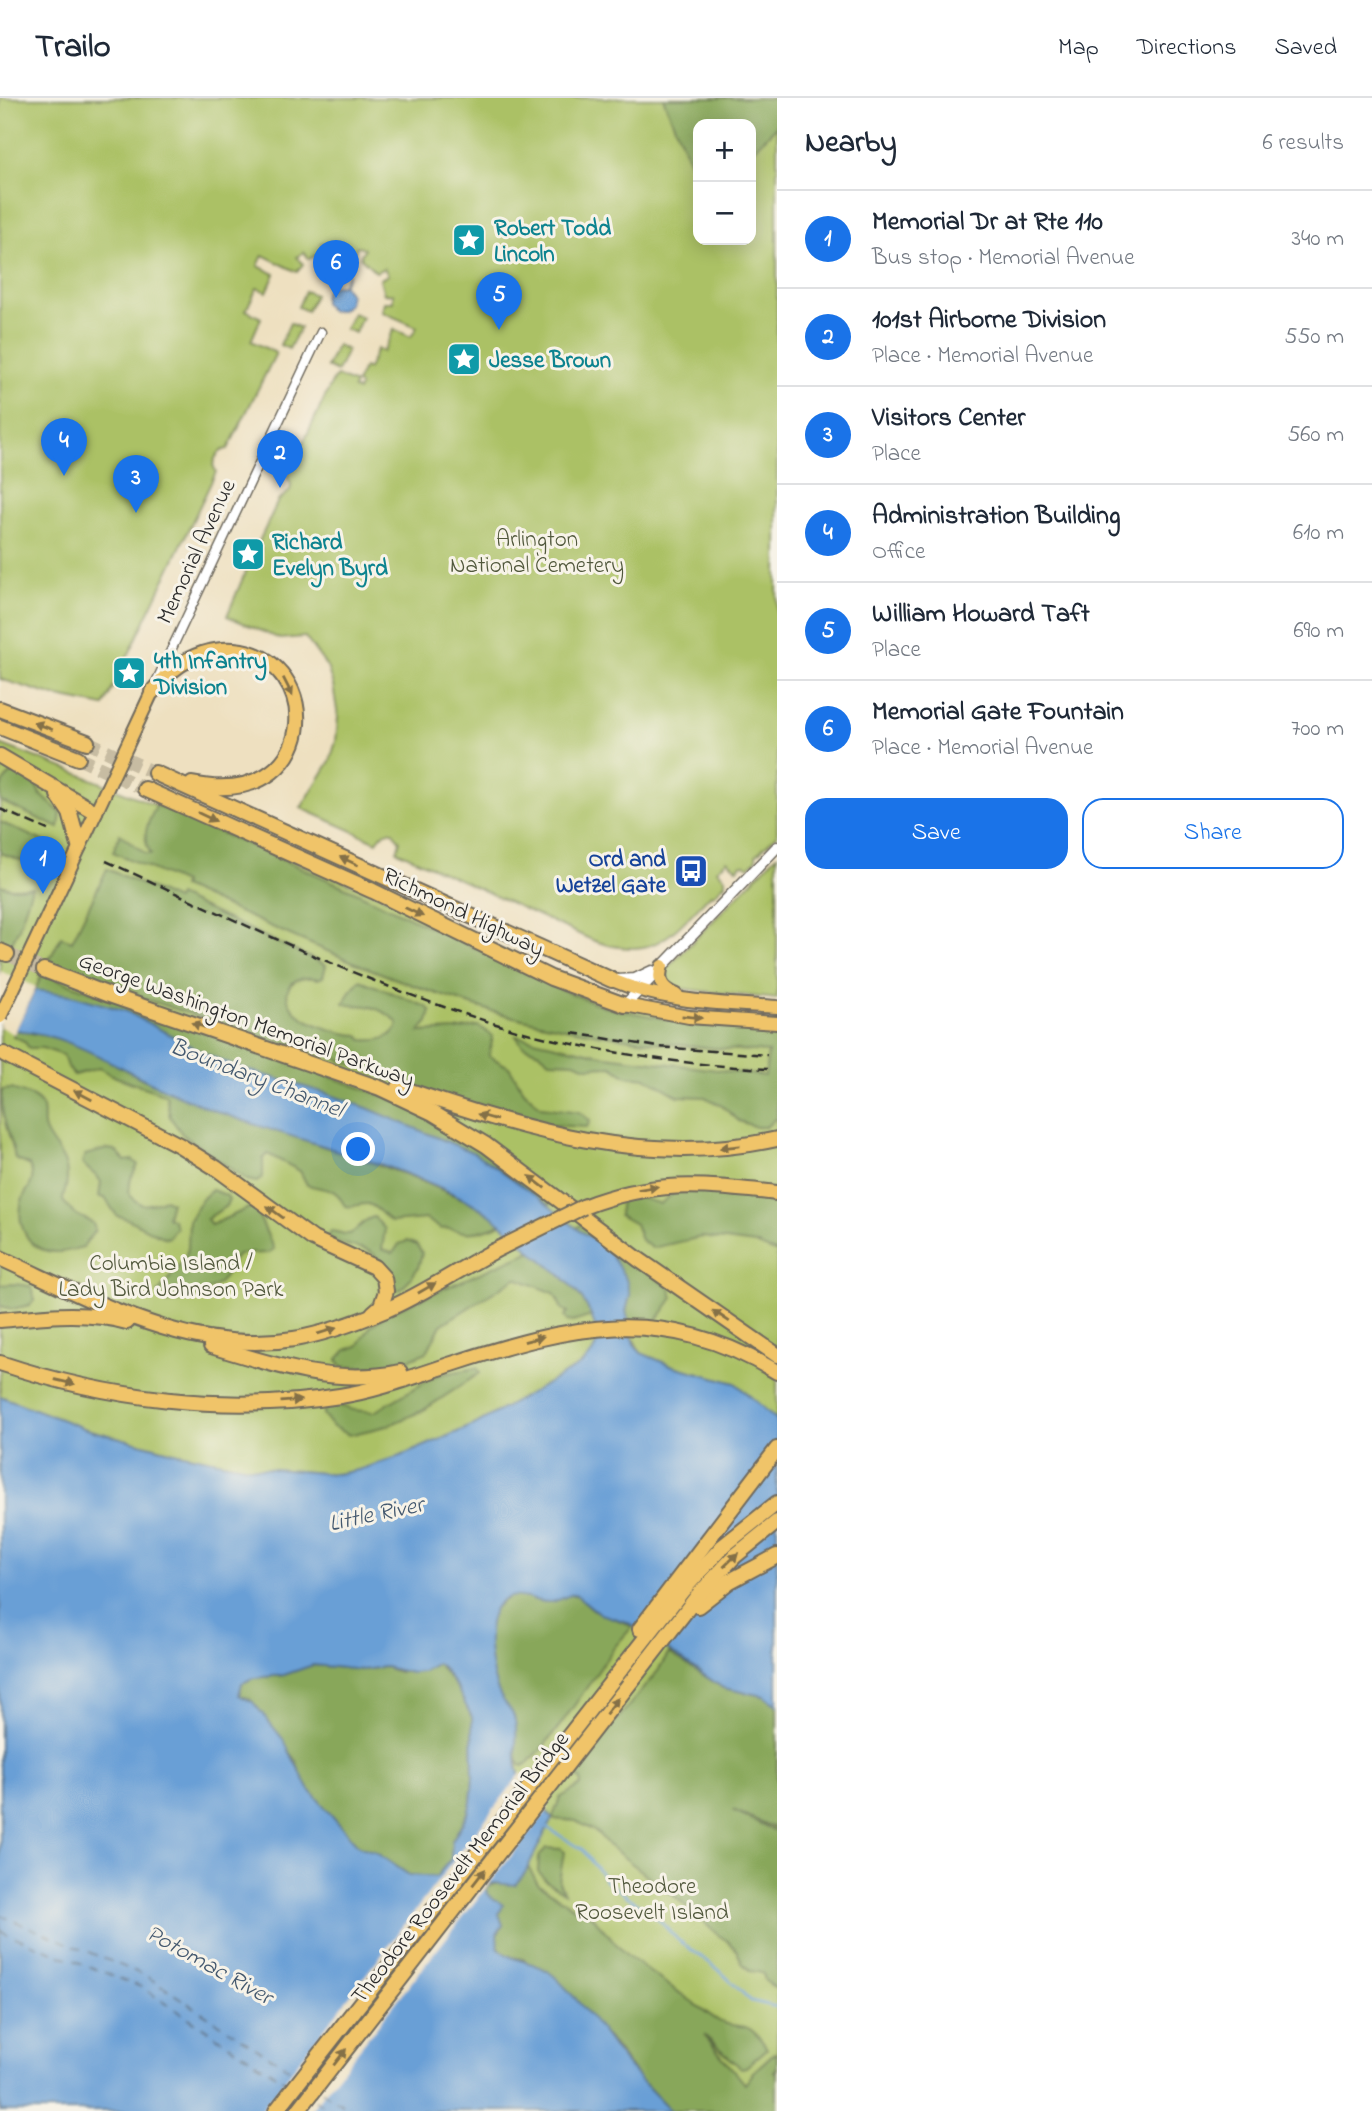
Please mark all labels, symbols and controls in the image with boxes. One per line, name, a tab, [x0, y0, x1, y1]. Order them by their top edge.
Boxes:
text: Trailo	[35, 24, 111, 72]
text: Map	[1058, 31, 1099, 66]
text: Directions	[1137, 31, 1236, 66]
text: Saved	[1274, 31, 1337, 66]
map controls	[693, 119, 756, 245]
button: +	[693, 119, 756, 182]
text: Nearby	[805, 122, 897, 166]
text: 6 results	[1263, 127, 1344, 160]
button: −	[693, 182, 756, 245]
text: Memorial Dr at Rte 110	[872, 204, 1103, 242]
place label: Robert Todd Lincoln	[494, 213, 611, 272]
place icon: Robert Todd Lincoln	[450, 221, 488, 259]
text: 1	[824, 223, 832, 256]
text: 340 m	[1291, 223, 1344, 256]
pin: 6	[313, 240, 359, 298]
text: Bus stop · Memorial Avenue	[872, 242, 1134, 275]
pin: 5	[476, 272, 522, 330]
text: 101st Airborne Division	[872, 302, 1106, 340]
text: 2	[822, 321, 834, 354]
text: 550 m	[1284, 321, 1344, 354]
place icon: Jesse Brown	[445, 340, 483, 378]
text: Place · Memorial Avenue	[872, 340, 1093, 373]
place label: Jesse Brown	[489, 345, 611, 378]
text: Visitors Center	[872, 400, 1025, 438]
pin: 4	[41, 418, 87, 476]
text: 3	[823, 419, 833, 452]
text: 560 m	[1287, 419, 1344, 452]
pin: 2	[257, 430, 303, 488]
text: Place	[872, 438, 921, 471]
pin: 3	[113, 455, 159, 513]
street label: Memorial Avenue	[149, 474, 246, 630]
text: Administration Building	[872, 498, 1120, 536]
text: 4	[823, 517, 833, 550]
text: 610 m	[1293, 517, 1344, 550]
park label: Arlington National Cemetery	[450, 524, 624, 585]
place label: Richard Evelyn Byrd	[272, 527, 388, 588]
place icon: Richard Evelyn Byrd	[229, 535, 267, 573]
text: Office	[872, 536, 925, 569]
text: William Howard Taft	[872, 596, 1090, 634]
text: 5	[821, 615, 835, 648]
text: 690 m	[1293, 615, 1344, 648]
text: Place	[872, 634, 921, 667]
place label: 4th Infantry Division	[153, 646, 267, 705]
place icon: 4th Infantry Division	[110, 654, 148, 692]
one-way arrow	[283, 677, 294, 697]
text: Memorial Gate Fountain	[872, 694, 1124, 732]
text: 6	[823, 713, 833, 746]
text: 700 m	[1291, 713, 1344, 746]
one-way arrow	[33, 720, 54, 731]
text: Place · Memorial Avenue	[872, 732, 1093, 765]
button: Save	[805, 798, 1068, 869]
button: Share	[1082, 798, 1344, 869]
one-way arrow	[197, 811, 217, 823]
pin: 1	[20, 836, 66, 894]
place label: Ord and Wetzel Gate	[556, 844, 667, 903]
bus stop icon: Ord and Wetzel Gate	[672, 852, 710, 890]
one-way arrow	[339, 855, 359, 867]
street label: Richmond Highway	[376, 860, 549, 968]
one-way arrow	[404, 906, 424, 917]
street label: George Washington Memorial Parkway	[73, 945, 419, 1099]
one-way arrow	[681, 1012, 703, 1023]
one-way arrow	[190, 1020, 211, 1031]
water label: Boundary Channel	[164, 1030, 351, 1130]
one-way arrow	[73, 1089, 93, 1101]
one-way arrow	[476, 1111, 497, 1121]
your location	[341, 1132, 375, 1166]
one-way arrow	[719, 1141, 741, 1152]
one-way arrow	[529, 1174, 547, 1189]
one-way arrow	[637, 1182, 659, 1193]
one-way arrow	[267, 1205, 285, 1220]
park label: Columbia Island / Lady Bird Johnson Park	[59, 1248, 284, 1309]
one-way arrow	[418, 1282, 437, 1294]
one-way arrow	[711, 1310, 730, 1323]
one-way arrow	[317, 1325, 338, 1335]
one-way arrow	[524, 1333, 545, 1343]
one-way arrow	[55, 1377, 77, 1388]
one-way arrow	[280, 1395, 302, 1406]
water label: Little River	[326, 1488, 430, 1543]
one-way arrow	[722, 1552, 739, 1569]
one-way arrow	[605, 1697, 619, 1715]
street label: Theodore Roosevelt Memorial Bridge	[344, 1725, 579, 2012]
one-way arrow	[472, 1869, 487, 1887]
park label: Theodore Roosevelt Island	[575, 1871, 729, 1930]
water label: Potomac River	[139, 1917, 281, 2017]
one-way arrow	[332, 2048, 346, 2066]

